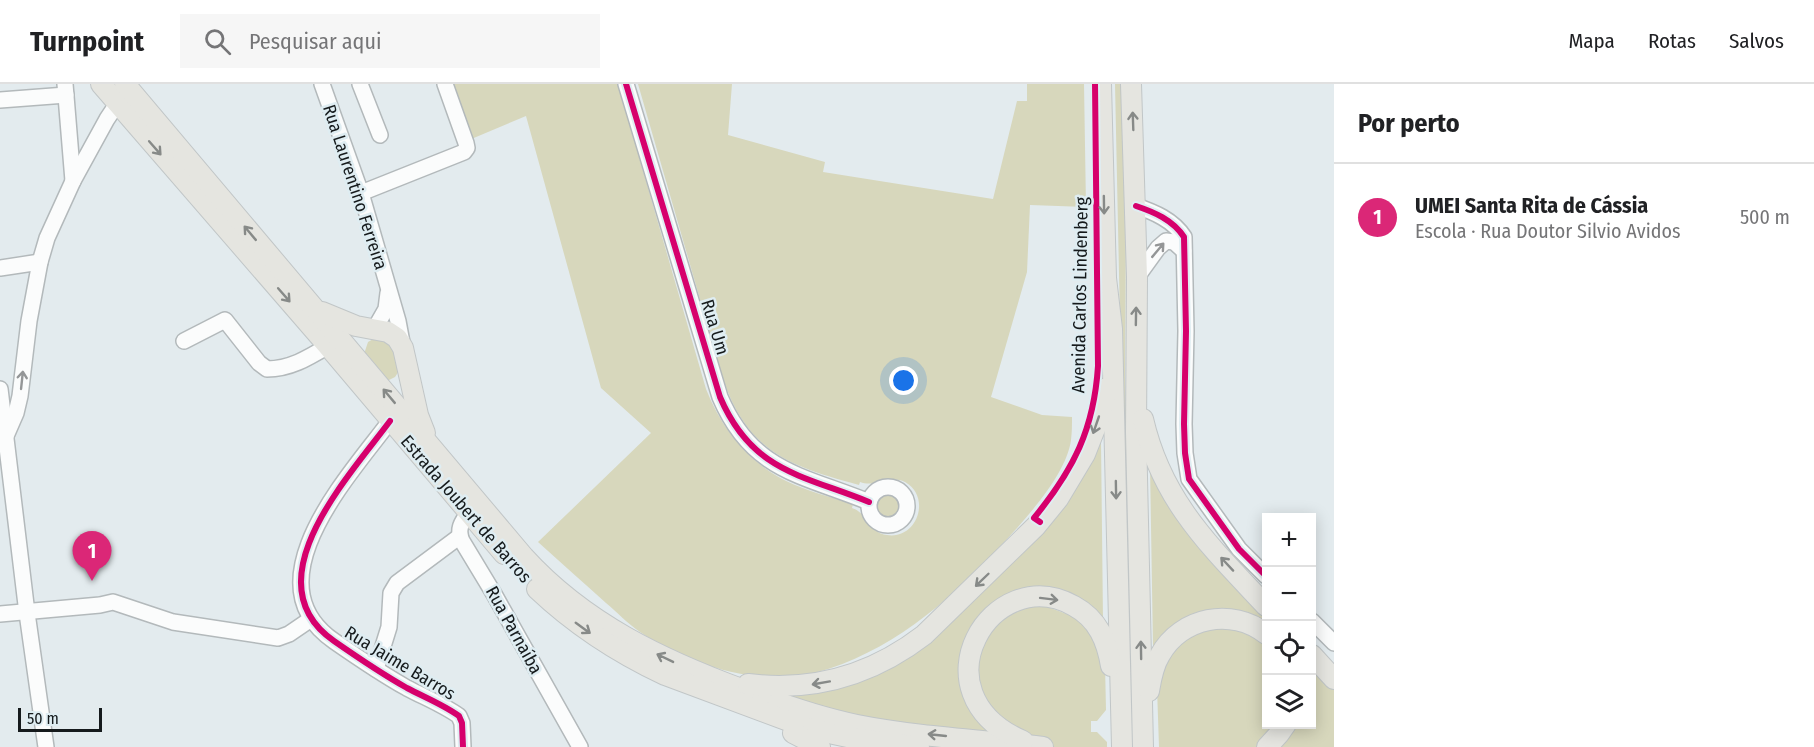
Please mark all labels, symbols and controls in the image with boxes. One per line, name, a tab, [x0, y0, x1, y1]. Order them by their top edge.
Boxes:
search box	[180, 14, 600, 68]
text: Turnpoint	[30, 25, 144, 58]
icon: search	[201, 25, 234, 58]
text: Pesquisar aqui	[249, 28, 381, 55]
text: Mapa	[1568, 28, 1615, 54]
text: Rotas	[1648, 28, 1696, 54]
text: Salvos	[1729, 28, 1784, 54]
street label: Rua Laurentino Ferreira	[318, 102, 392, 273]
text: Por perto	[1358, 108, 1460, 139]
one-way arrow	[1127, 112, 1138, 132]
one-way arrow	[149, 140, 162, 156]
text: UMEI Santa Rita de Cássia	[1415, 192, 1648, 219]
one-way arrow	[1098, 195, 1110, 215]
street label: Avenida Carlos Lindenberg	[1067, 196, 1093, 393]
text: 1	[1373, 205, 1382, 229]
text: 500 m	[1740, 205, 1790, 229]
text: Escola · Rua Doutor Silvio Avidos	[1415, 219, 1680, 243]
one-way arrow	[244, 225, 257, 241]
one-way arrow	[1151, 242, 1164, 258]
one-way arrow	[277, 287, 291, 302]
street label: Rua Um	[696, 297, 734, 357]
one-way arrow	[1130, 307, 1142, 327]
your location	[889, 366, 918, 395]
one-way arrow	[17, 370, 28, 390]
one-way arrow	[383, 388, 396, 404]
one-way arrow	[1090, 415, 1101, 434]
street label: Estrada Joubert de Barros	[396, 431, 536, 588]
one-way arrow	[1110, 480, 1122, 500]
map controls	[1262, 513, 1316, 729]
button: +	[1262, 513, 1316, 567]
pin: 1	[72, 532, 112, 581]
one-way arrow	[1219, 556, 1234, 571]
button: −	[1262, 567, 1316, 621]
one-way arrow	[974, 572, 989, 587]
street label: Rua Parnaíba	[481, 582, 547, 678]
one-way arrow	[1038, 593, 1058, 604]
street label: Rua Jaime Barros	[341, 621, 460, 705]
button: locate	[1262, 621, 1316, 675]
one-way arrow	[575, 622, 591, 634]
one-way arrow	[1135, 640, 1146, 660]
one-way arrow	[656, 652, 674, 663]
button: layers	[1262, 675, 1316, 729]
one-way arrow	[811, 678, 831, 689]
scale bar	[18, 705, 102, 732]
text: 50 m	[27, 709, 59, 728]
one-way arrow	[928, 729, 947, 740]

